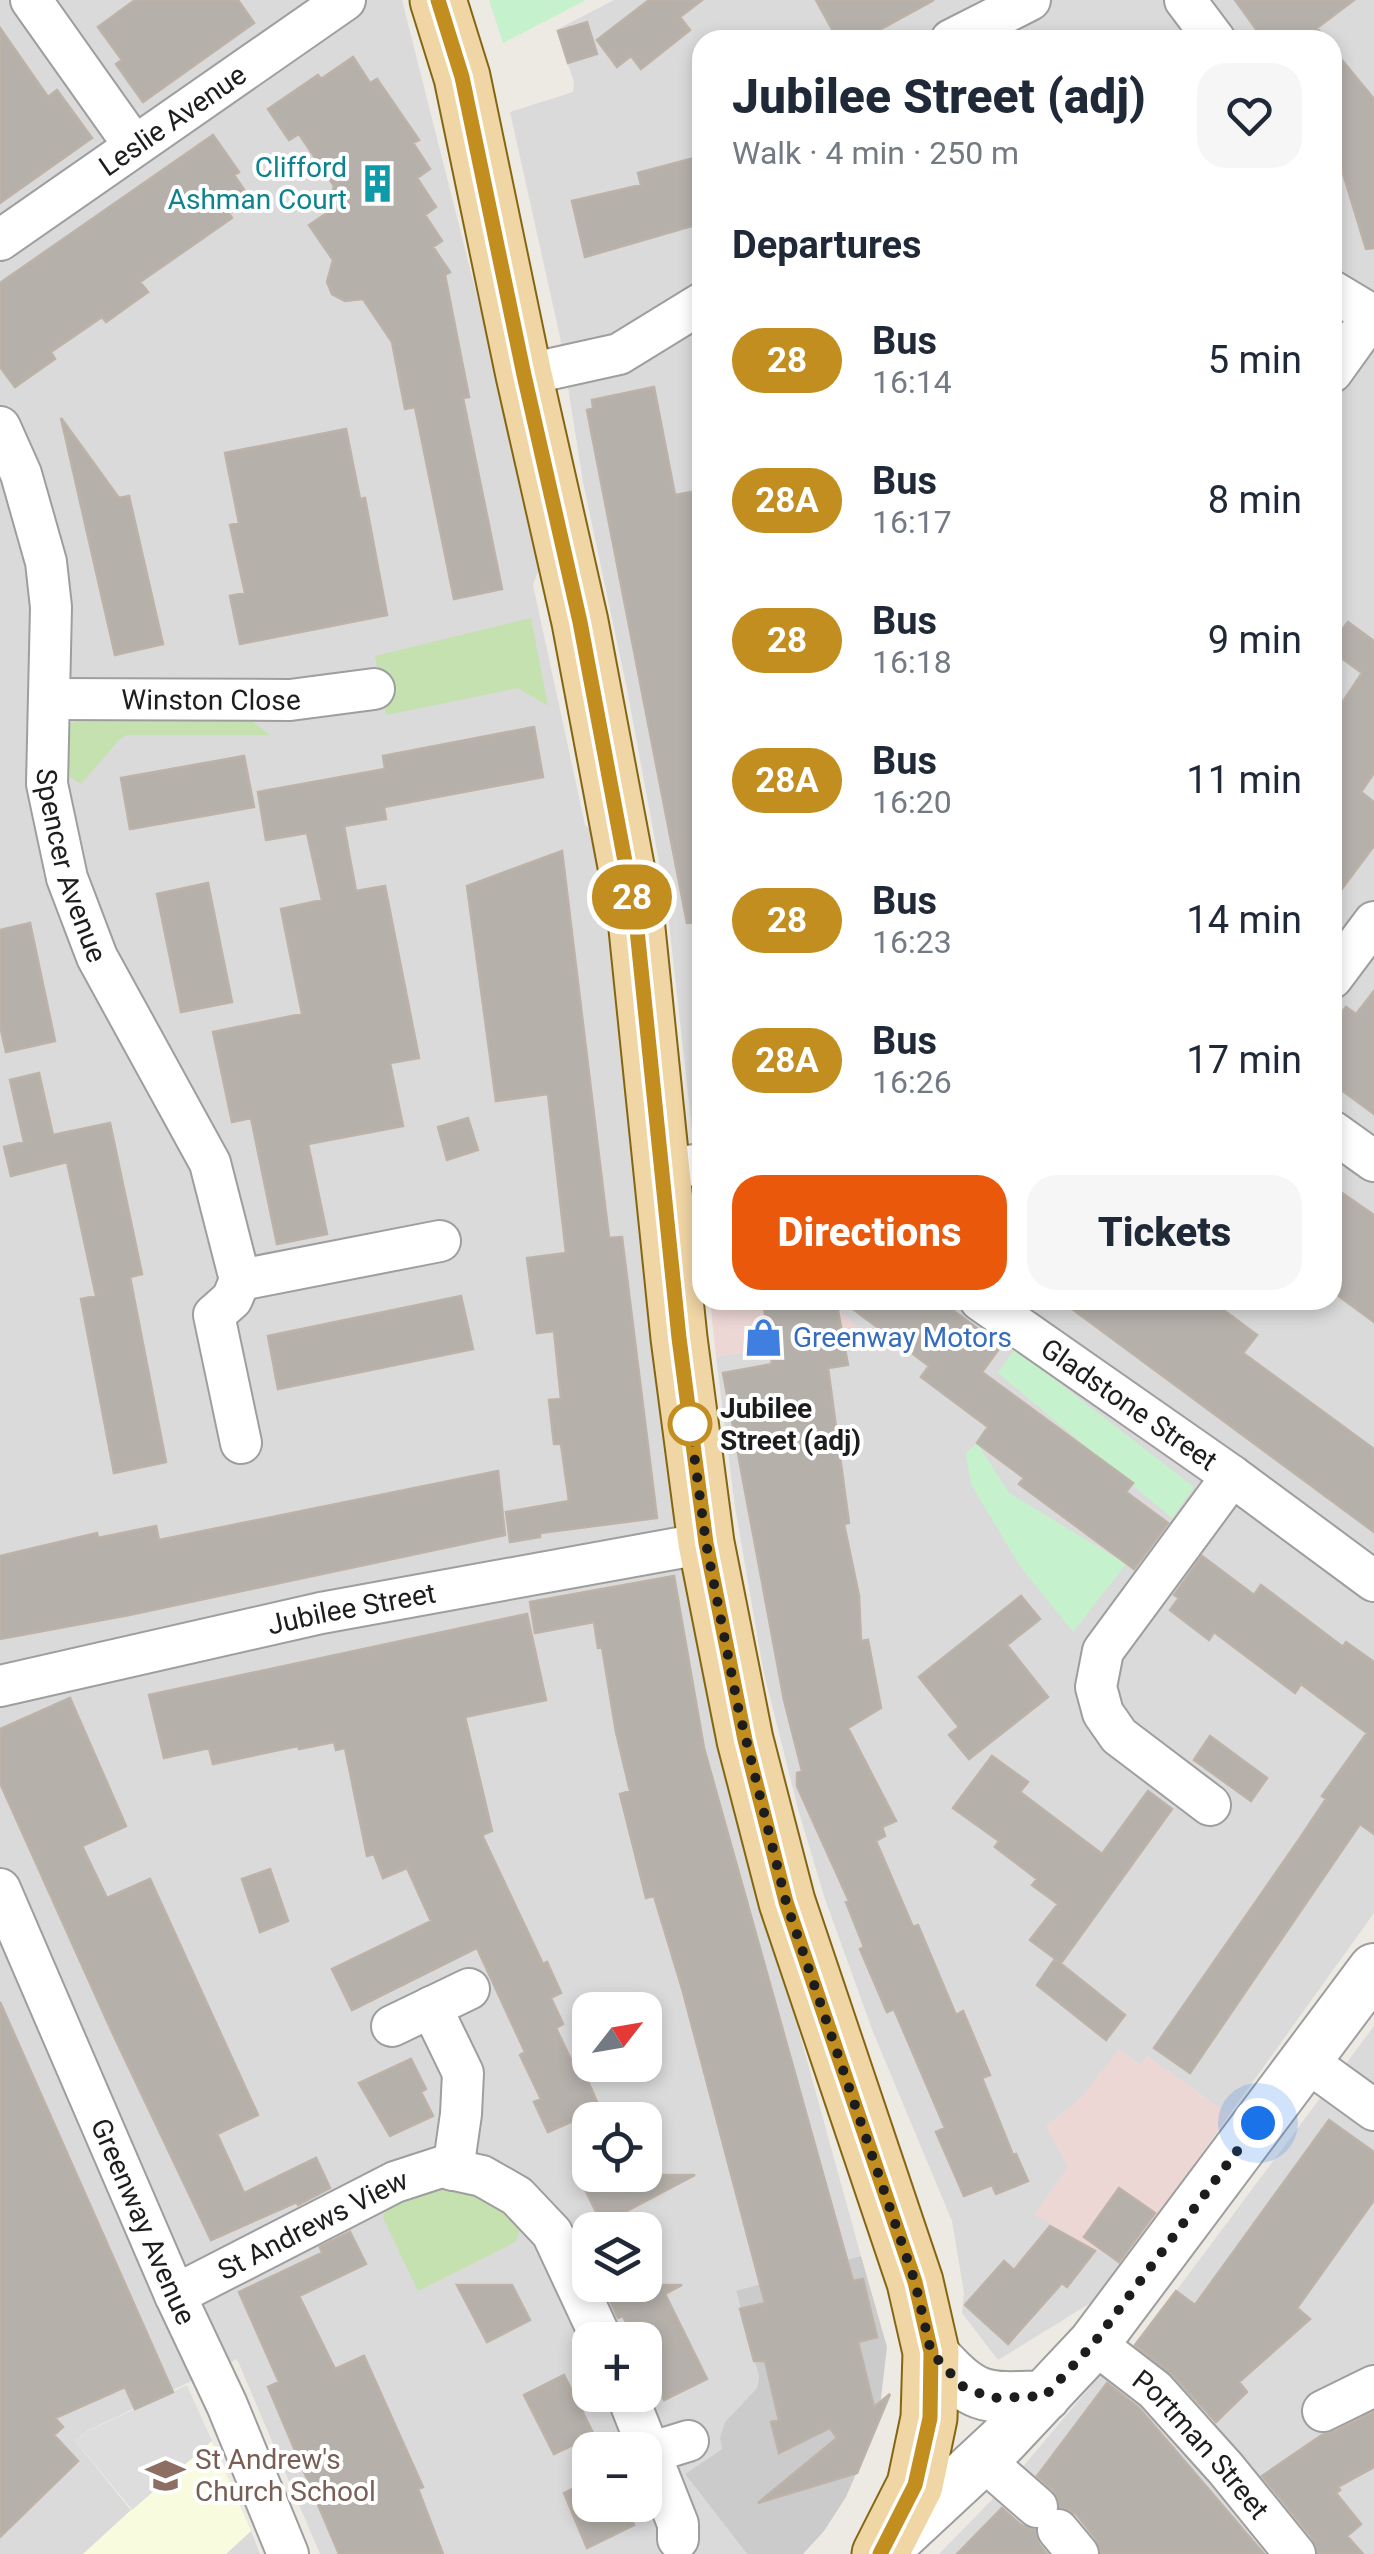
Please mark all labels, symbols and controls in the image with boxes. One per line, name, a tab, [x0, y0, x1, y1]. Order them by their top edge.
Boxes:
street label: Leslie Avenue	[93, 58, 252, 183]
button: heart	[1197, 63, 1302, 168]
text: Jubilee Street (adj)	[732, 68, 1146, 125]
text: Walk · 4 min · 250 m	[732, 134, 1019, 172]
place label: Clifford Ashman Court	[168, 151, 347, 216]
building icon: Clifford Ashman Court	[356, 162, 398, 204]
text: Departures	[732, 223, 922, 267]
text: Bus	[872, 319, 937, 363]
text: 5 min	[1208, 338, 1302, 382]
text: 28	[767, 340, 807, 381]
text: 16:14	[872, 363, 952, 401]
text: Bus	[872, 459, 937, 503]
text: 8 min	[1208, 478, 1302, 522]
text: 28A	[755, 480, 819, 521]
text: 16:17	[872, 503, 952, 541]
text: Bus	[872, 599, 937, 643]
text: 9 min	[1208, 618, 1302, 662]
text: 28	[767, 620, 807, 661]
text: 16:18	[872, 643, 952, 681]
street label: Winston Close	[121, 683, 303, 717]
text: Bus	[872, 739, 937, 783]
text: 11 min	[1186, 758, 1302, 802]
text: 28A	[755, 760, 819, 801]
street label: Spencer Avenue	[30, 768, 113, 967]
text: 16:20	[872, 783, 952, 821]
line badge: 28	[587, 864, 677, 930]
text: 28	[612, 877, 652, 918]
text: Bus	[872, 879, 937, 923]
text: 14 min	[1186, 898, 1302, 942]
text: 28	[767, 900, 807, 941]
text: 16:23	[872, 923, 952, 961]
text: Bus	[872, 1019, 937, 1063]
text: 17 min	[1186, 1038, 1302, 1082]
text: 28A	[755, 1040, 819, 1081]
text: 16:26	[872, 1063, 952, 1101]
button: Directions	[732, 1175, 1007, 1290]
button: Tickets	[1027, 1175, 1302, 1290]
shop icon: Greenway Motors	[742, 1316, 784, 1358]
place label: Greenway Motors	[793, 1321, 1012, 1354]
street label: Gladstone Street	[1034, 1332, 1223, 1478]
place label: Jubilee Street (adj)	[720, 1392, 861, 1457]
marker: Jubilee Street (adj)	[669, 1403, 711, 1445]
street label: Jubilee Street	[264, 1576, 438, 1642]
north arrow	[572, 1992, 662, 2082]
map controls	[572, 1992, 662, 2522]
your location	[1233, 2098, 1283, 2148]
button: locate	[572, 2102, 662, 2192]
street label: Greenway Avenue	[84, 2113, 203, 2330]
street label: St Andrews View	[212, 2163, 412, 2287]
button: layers	[572, 2212, 662, 2302]
button: +	[572, 2322, 662, 2412]
street label: Portman Street	[1126, 2363, 1276, 2526]
button: −	[572, 2432, 662, 2522]
place label: St Andrew's Church School	[195, 2443, 376, 2508]
school or university icon: St Andrew's Church School	[144, 2454, 186, 2496]

